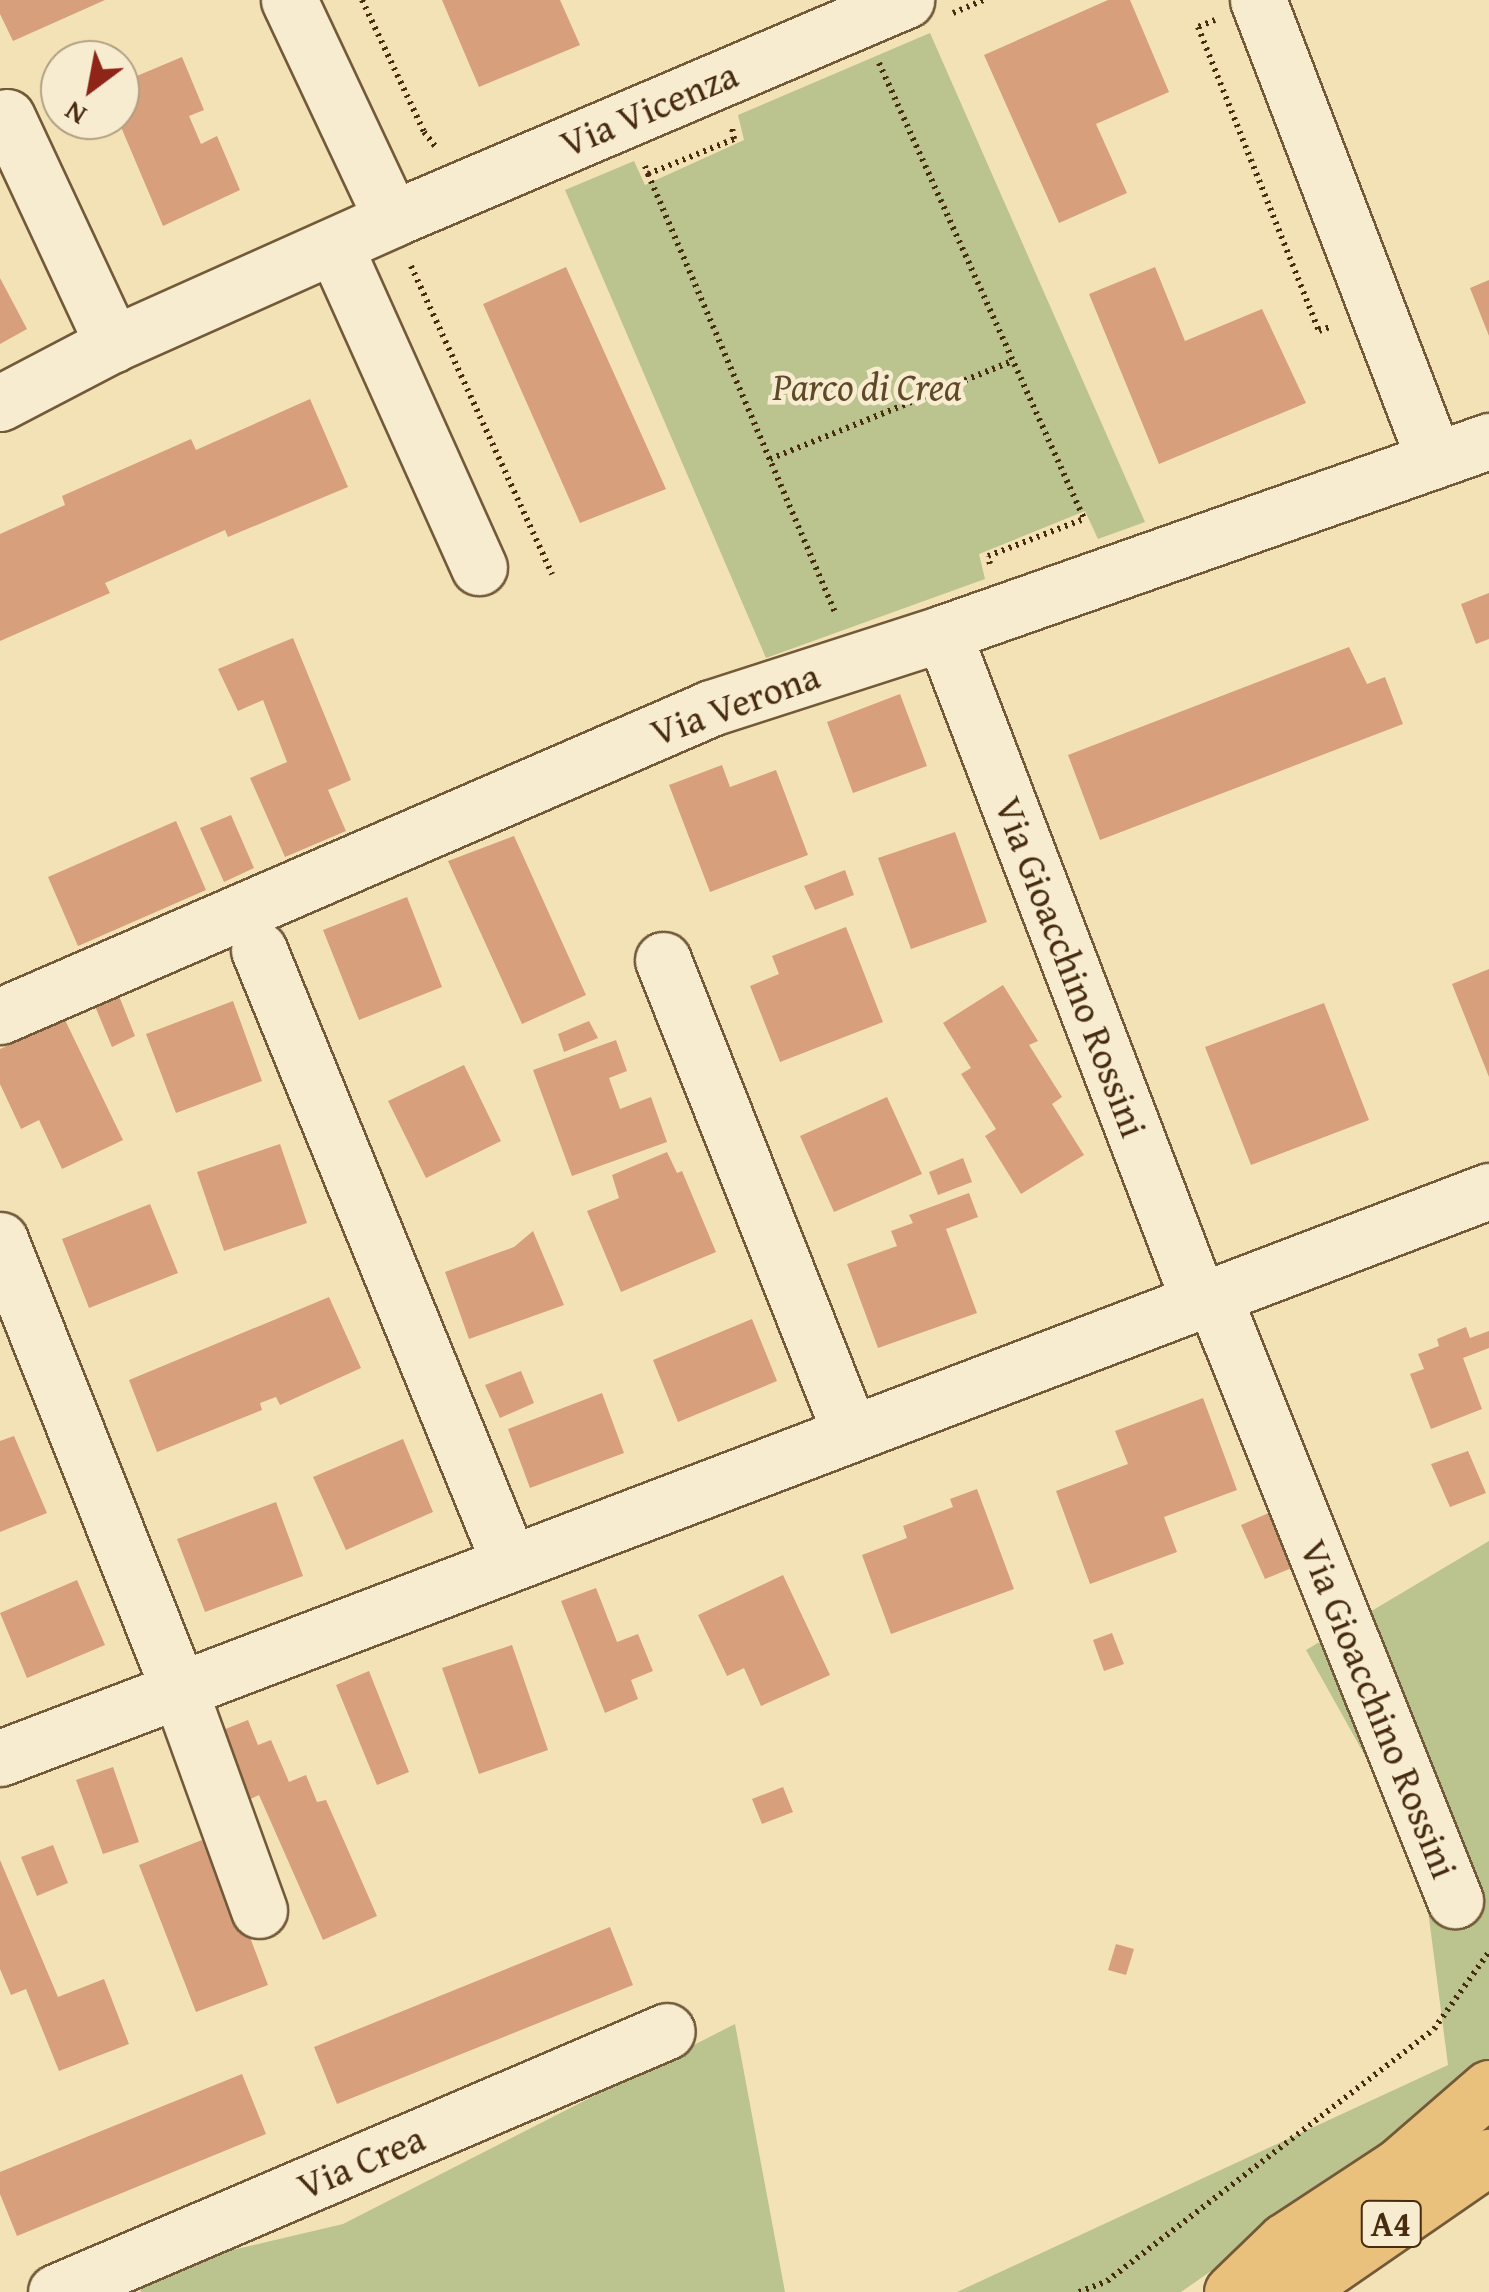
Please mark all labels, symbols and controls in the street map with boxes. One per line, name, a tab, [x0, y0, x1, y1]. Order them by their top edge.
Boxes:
north arrow	[40, 40, 140, 140]
street label: Via Vicenza	[554, 51, 744, 167]
text: N	[56, 92, 94, 137]
park label: Parco di Crea	[773, 364, 961, 410]
street label: Via Verona	[644, 652, 826, 756]
street label: Via Gioacchino Rossini	[985, 790, 1157, 1144]
street label: Via Gioacchino Rossini	[1290, 1533, 1468, 1885]
street label: Via Crea	[291, 2115, 431, 2209]
road number: A4	[1358, 2194, 1424, 2254]

